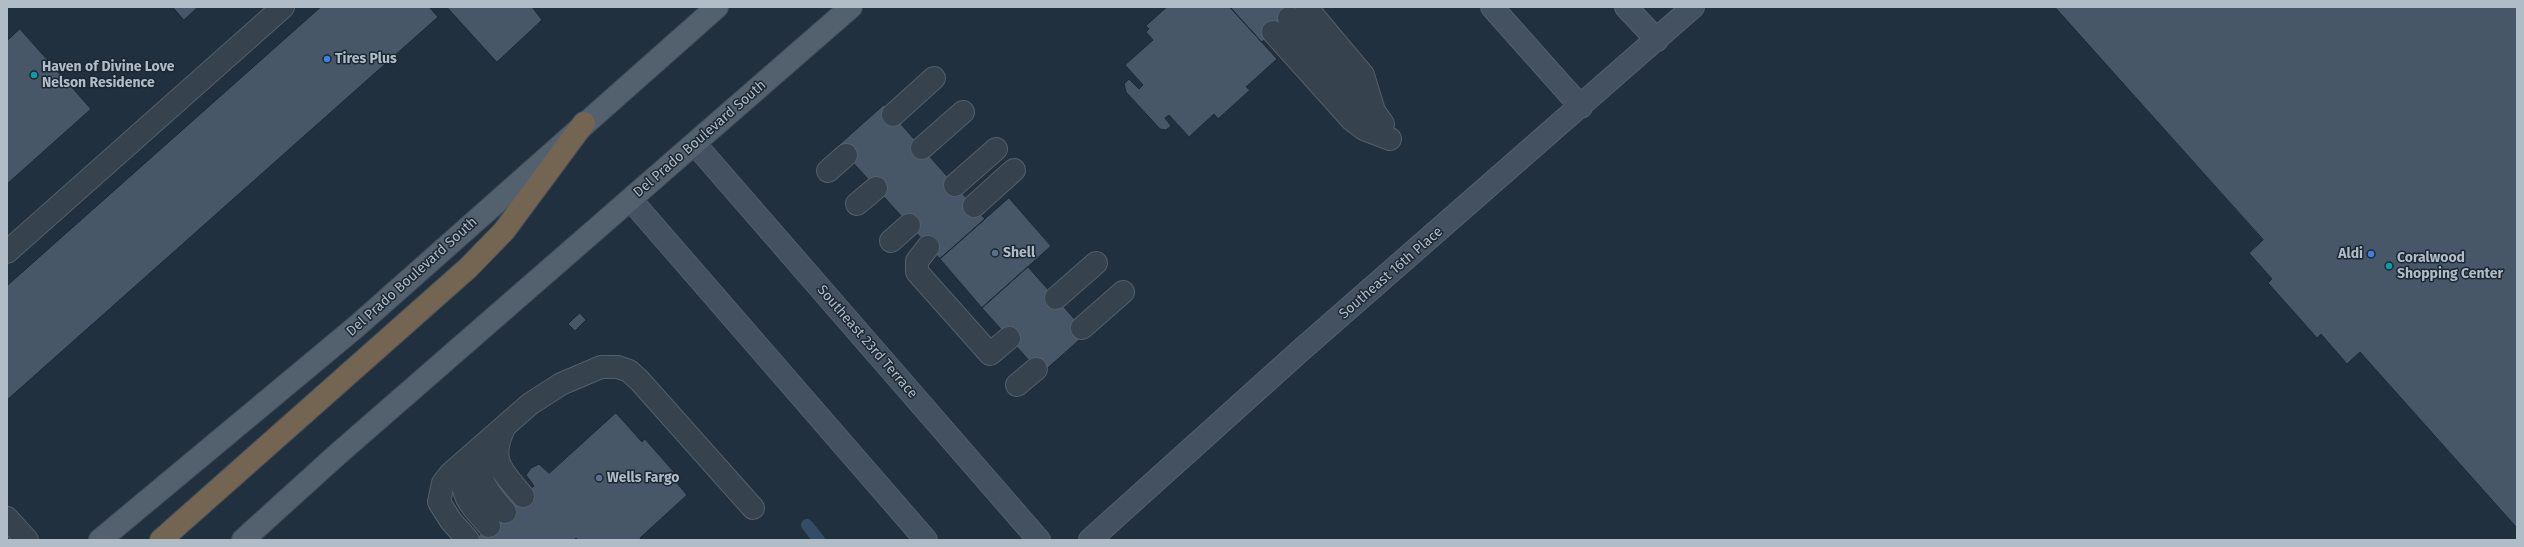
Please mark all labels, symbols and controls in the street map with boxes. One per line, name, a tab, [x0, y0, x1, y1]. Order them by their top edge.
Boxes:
place label: Tires Plus	[335, 51, 397, 67]
marker: Tires Plus	[322, 54, 332, 64]
place label: Haven of Divine Love Nelson Residence	[42, 59, 174, 92]
marker: Haven of Divine Love Nelson Residence	[29, 70, 39, 80]
street label: Del Prado Boulevard South	[630, 77, 770, 201]
street label: Del Prado Boulevard South	[343, 214, 481, 340]
street label: Southeast 16th Place	[1336, 223, 1446, 323]
place label: Shell	[1003, 245, 1035, 261]
place label: Aldi	[2338, 246, 2363, 262]
marker: Shell	[990, 248, 1000, 258]
marker: Aldi	[2366, 249, 2376, 259]
place label: Coralwood Shopping Center	[2397, 250, 2503, 282]
marker: Coralwood Shopping Center	[2384, 261, 2394, 271]
street label: Southeast 23rd Terrace	[813, 282, 921, 402]
place label: Wells Fargo	[607, 470, 680, 486]
marker: Wells Fargo	[594, 473, 604, 483]

